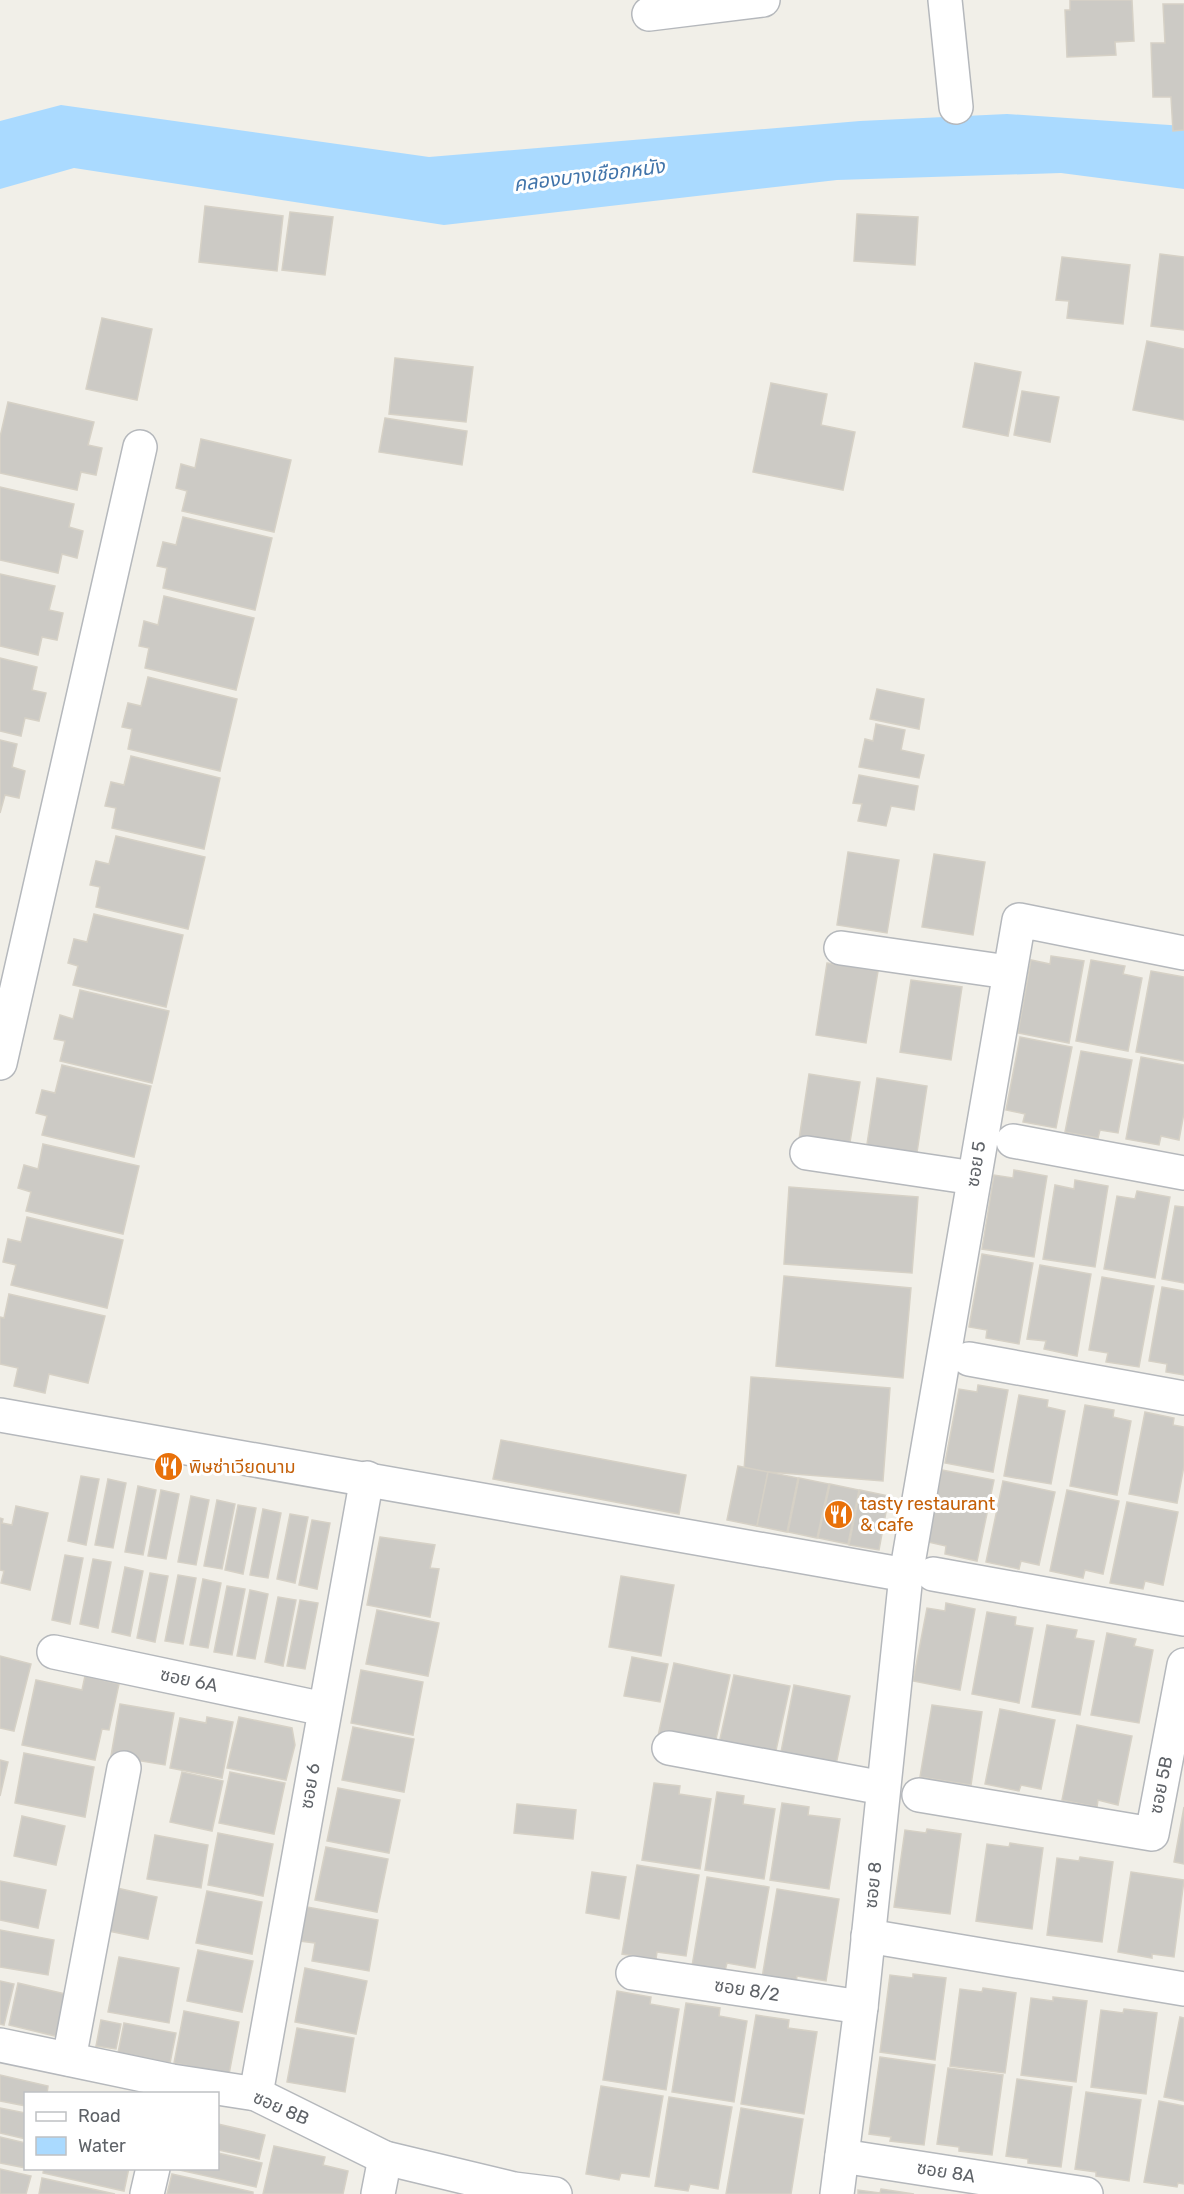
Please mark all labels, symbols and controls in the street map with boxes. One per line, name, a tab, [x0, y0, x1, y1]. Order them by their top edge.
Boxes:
water label: คลองบางเชือกหนัง	[512, 154, 667, 196]
street label: ซอย 5	[962, 1139, 990, 1189]
restaurant icon: พิษซ่าเวียดนาม	[152, 1451, 184, 1483]
place label: พิษซ่าเวียดนาม	[189, 1456, 296, 1478]
place label: tasty restaurant & cafe	[860, 1493, 995, 1536]
restaurant icon: tasty restaurant & cafe	[823, 1498, 855, 1530]
street label: ซอย 6A	[158, 1663, 220, 1697]
street label: ซอย 5B	[1145, 1754, 1177, 1816]
street label: ซอย 6	[295, 1761, 325, 1811]
street label: ซอย 8	[860, 1861, 886, 1909]
street label: ซอย 8/2	[713, 1974, 781, 2006]
street label: ซอย 8B	[250, 2086, 312, 2130]
legend	[24, 2092, 219, 2170]
text: Road	[78, 2105, 121, 2127]
text: Water	[78, 2135, 126, 2157]
street label: ซอย 8A	[915, 2157, 977, 2187]

